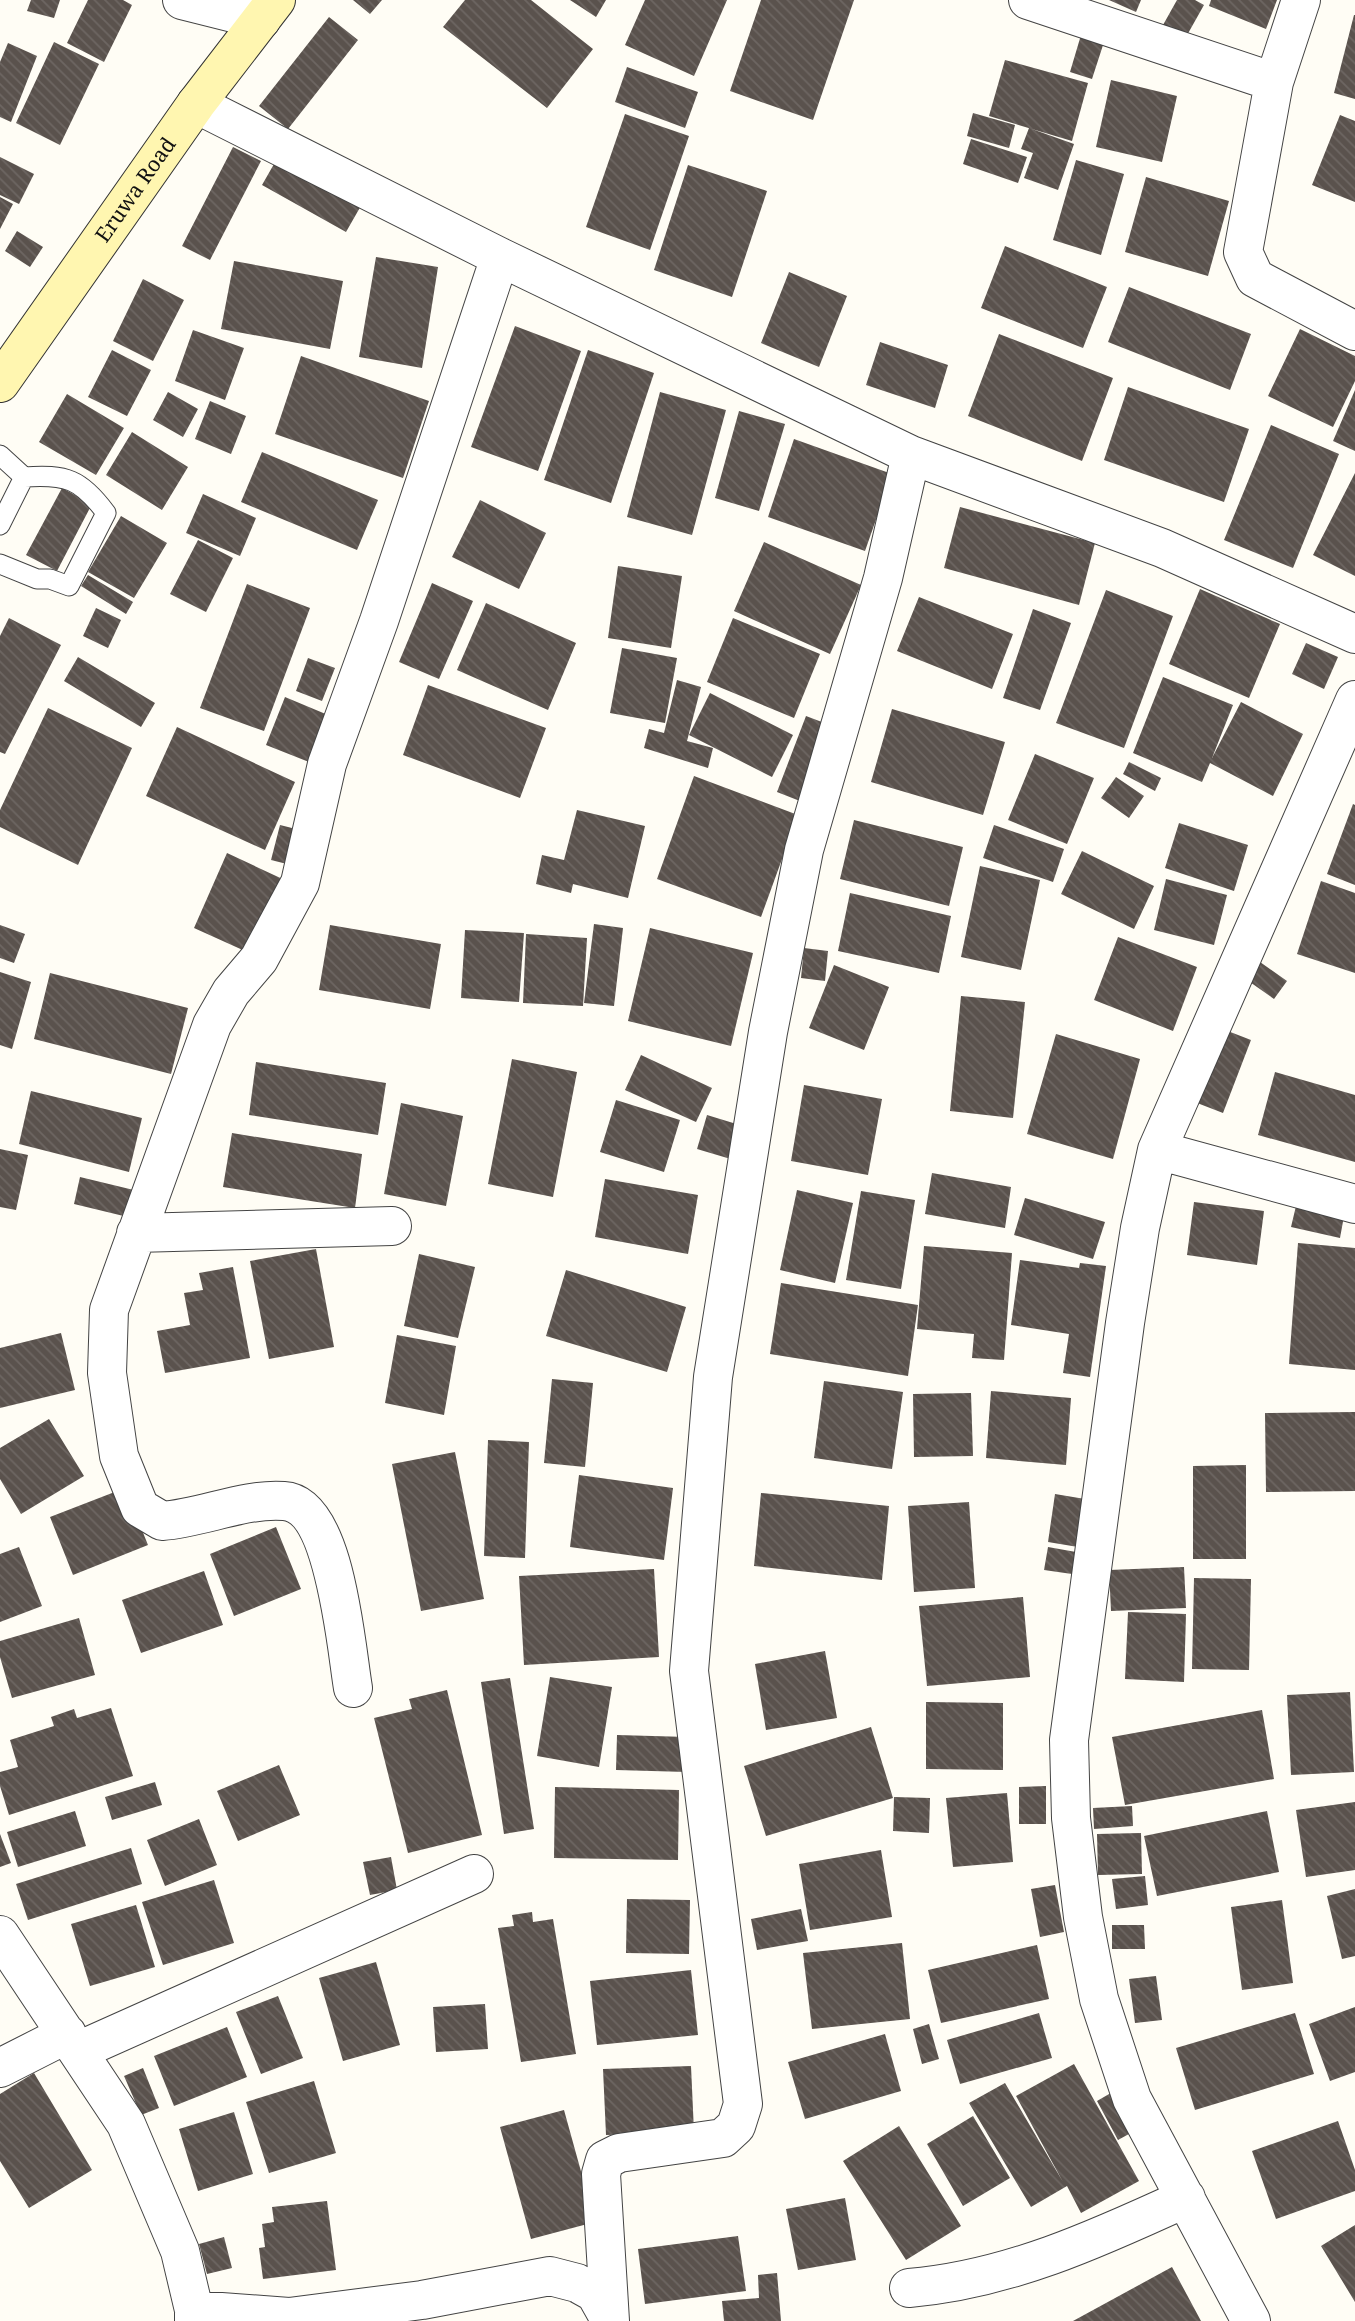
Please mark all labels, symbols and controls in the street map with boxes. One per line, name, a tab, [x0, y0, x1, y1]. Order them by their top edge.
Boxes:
street label: Eruwa Road	[88, 131, 182, 247]

